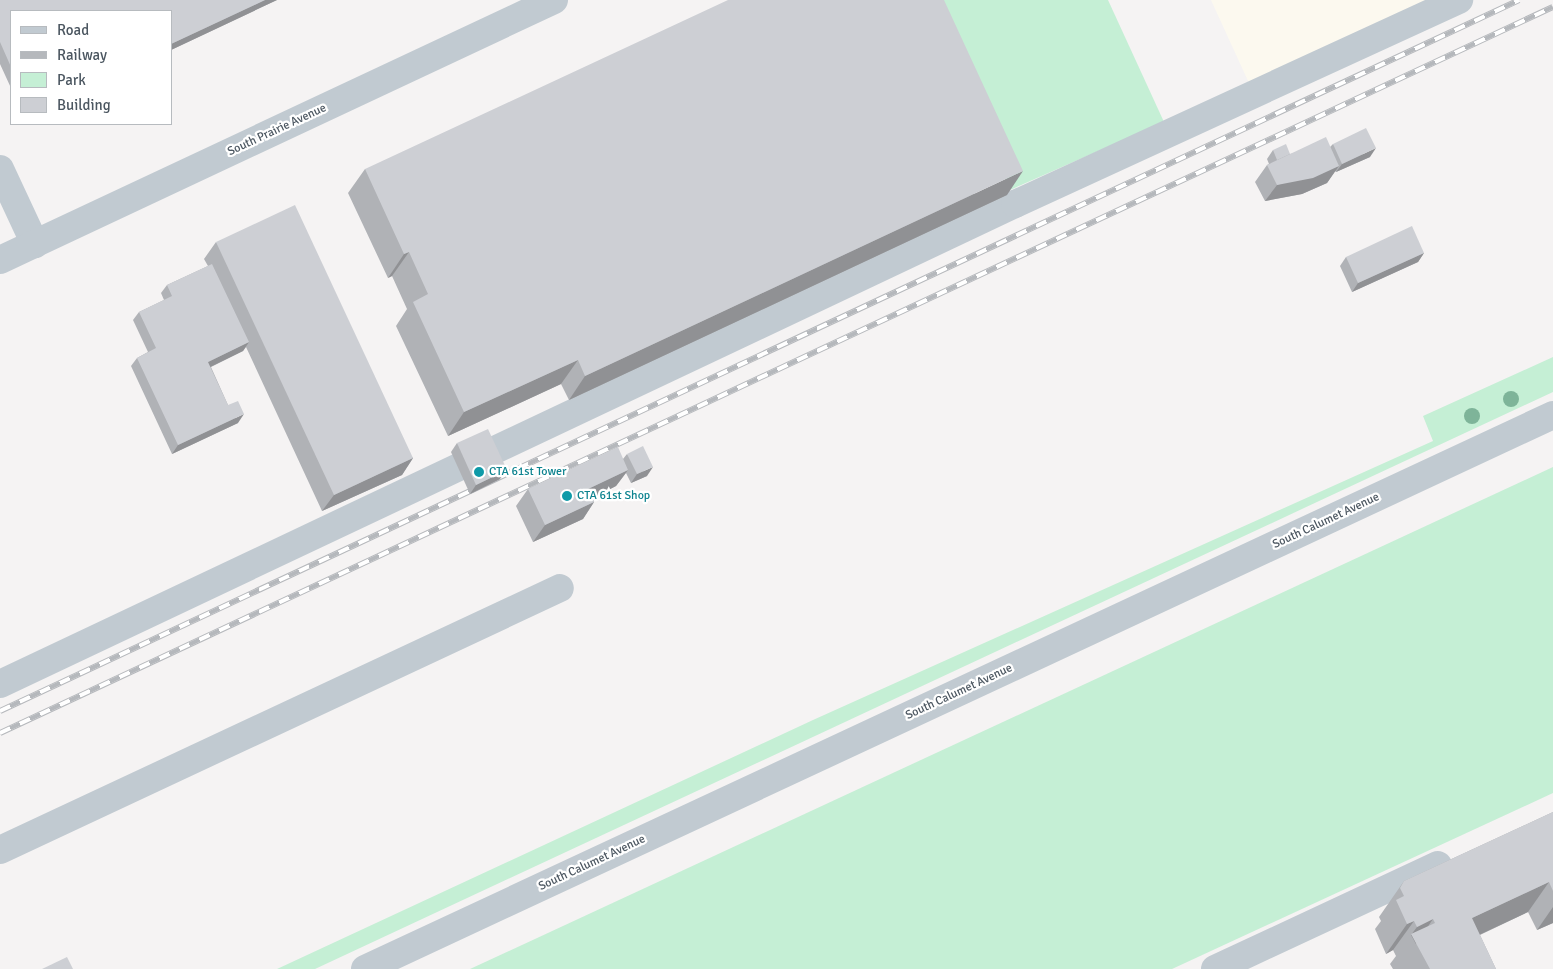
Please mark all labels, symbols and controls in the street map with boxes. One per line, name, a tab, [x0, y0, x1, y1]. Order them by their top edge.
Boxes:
legend	[10, 10, 172, 125]
text: Road	[57, 21, 89, 39]
text: Railway	[57, 46, 107, 64]
text: Park	[57, 71, 86, 89]
text: Building	[57, 96, 111, 114]
street label: South Prairie Avenue	[225, 101, 329, 159]
place label: CTA 61st Tower	[489, 465, 566, 479]
marker: CTA 61st Tower	[473, 466, 485, 478]
place label: CTA 61st Shop	[577, 489, 650, 503]
marker: CTA 61st Shop	[561, 490, 573, 502]
street label: South Calumet Avenue	[1270, 490, 1382, 552]
street label: South Calumet Avenue	[903, 661, 1015, 723]
street label: South Calumet Avenue	[536, 832, 648, 894]

